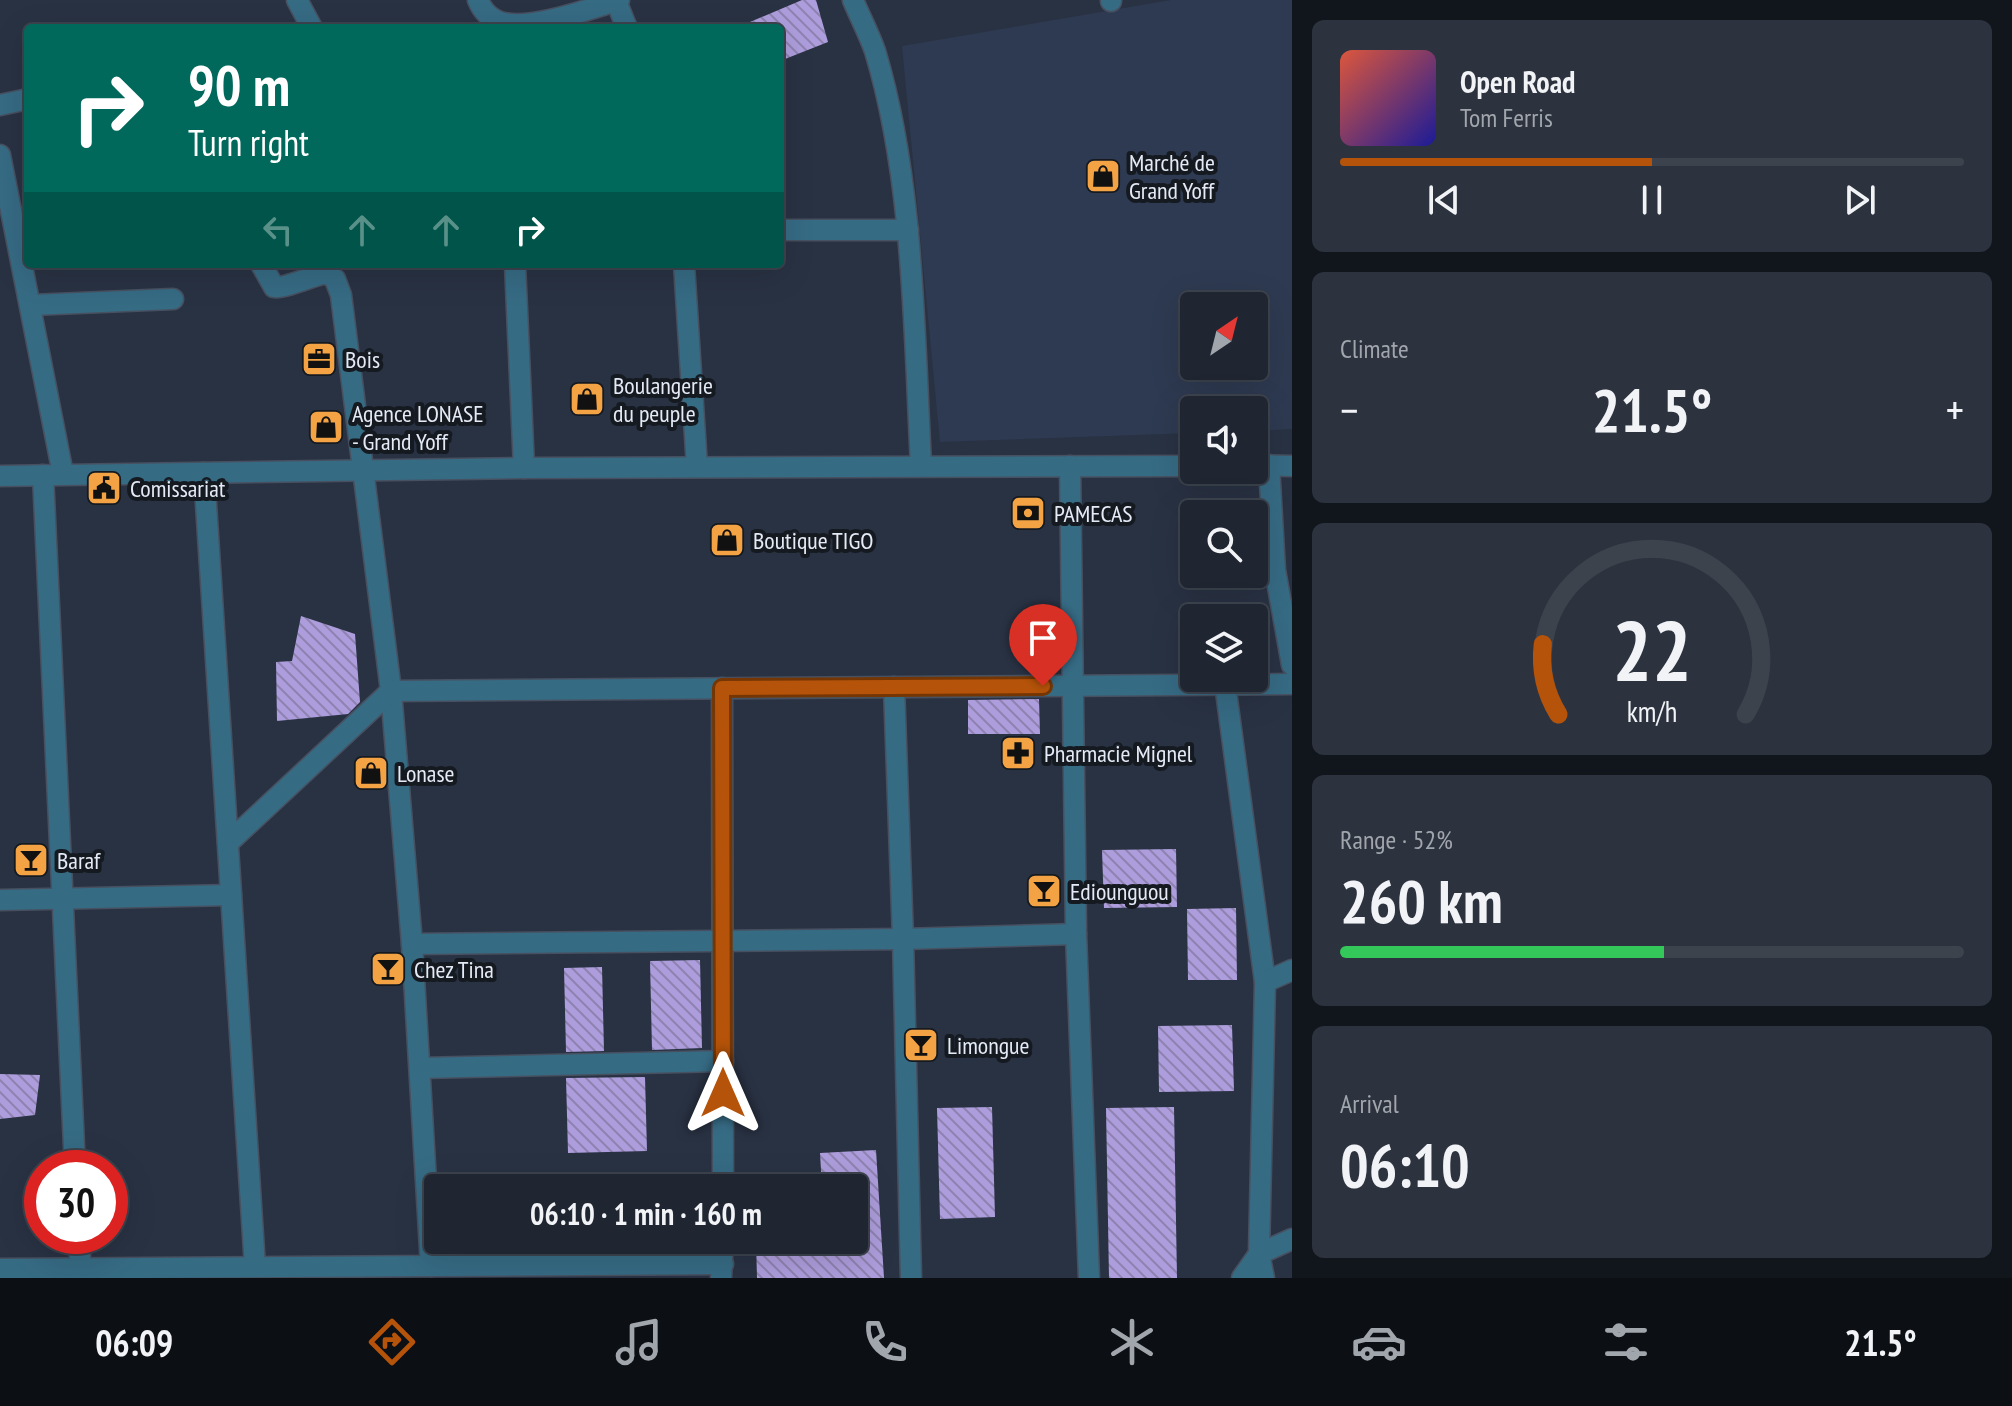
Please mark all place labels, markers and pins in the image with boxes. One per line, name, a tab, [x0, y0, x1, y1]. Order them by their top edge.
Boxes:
place label: Marché de Grand Yoff	[1129, 147, 1215, 206]
shop icon: Marché de Grand Yoff	[1084, 157, 1122, 195]
office icon: Bois	[300, 340, 338, 378]
place label: Bois	[345, 344, 380, 375]
place label: Boulangerie du peuple	[613, 370, 713, 429]
shop icon: Boulangerie du peuple	[568, 380, 606, 418]
place label: Agence LONASE - Grand Yoff	[352, 398, 484, 457]
shop icon: Agence LONASE - Grand Yoff	[307, 408, 345, 446]
public building icon: Comissariat	[85, 469, 123, 507]
place label: Comissariat	[130, 473, 226, 504]
bank icon: PAMECAS	[1009, 494, 1047, 532]
place label: PAMECAS	[1054, 498, 1133, 529]
shop icon: Boutique TIGO	[708, 521, 746, 559]
place label: Boutique TIGO	[753, 525, 873, 556]
pin	[1009, 604, 1077, 686]
pharmacy icon: Pharmacie Mignel	[999, 734, 1037, 772]
place label: Pharmacie Mignel	[1044, 738, 1193, 769]
shop icon: Lonase	[352, 754, 390, 792]
place label: Lonase	[397, 758, 454, 789]
bar icon: Baraf	[12, 841, 50, 879]
place label: Baraf	[57, 845, 101, 876]
bar icon: Ediounguou	[1025, 872, 1063, 910]
place label: Ediounguou	[1070, 876, 1169, 907]
bar icon: Chez Tina	[369, 950, 407, 988]
place label: Chez Tina	[414, 954, 494, 985]
bar icon: Limongue	[902, 1026, 940, 1064]
place label: Limongue	[947, 1030, 1029, 1061]

